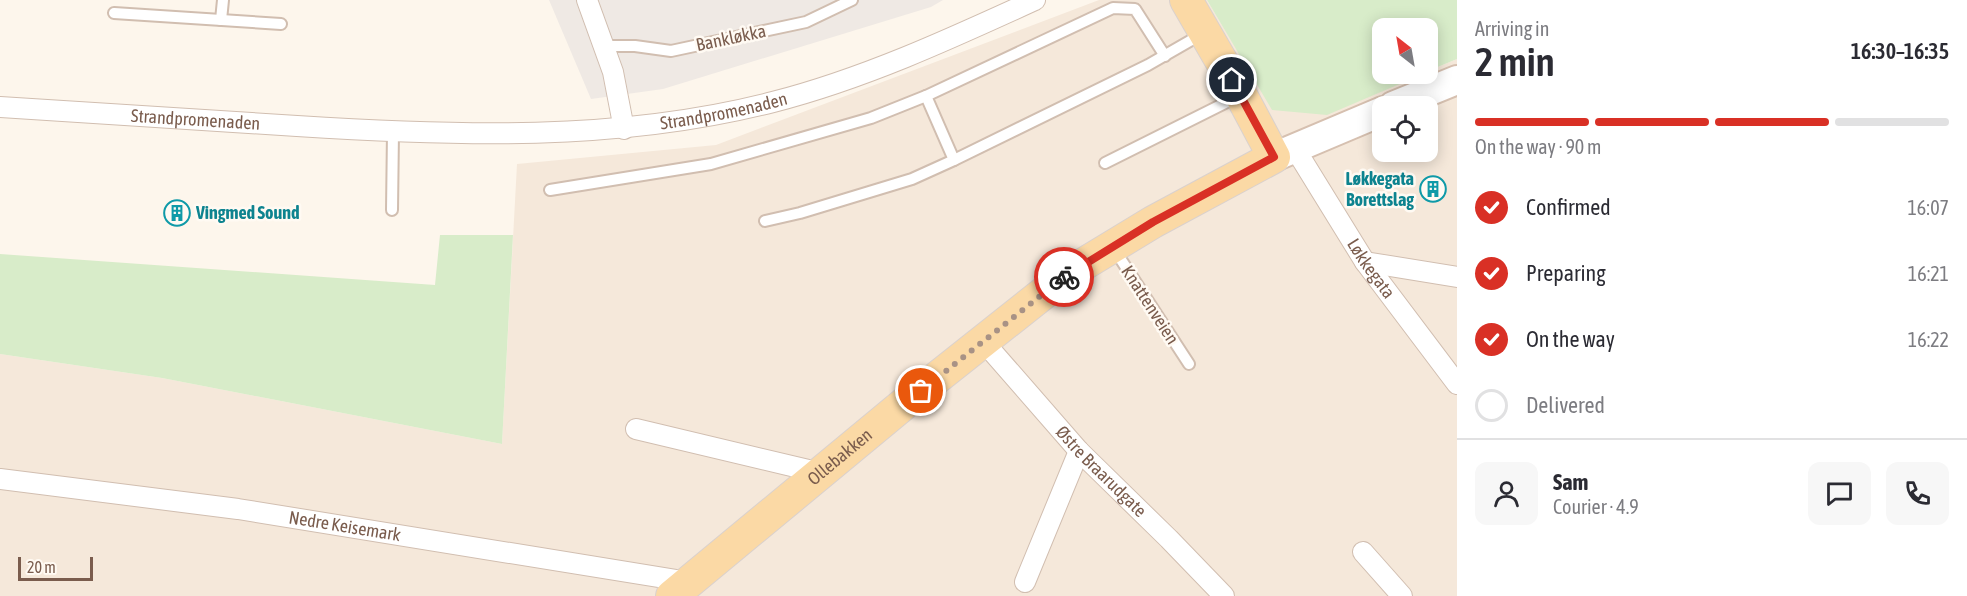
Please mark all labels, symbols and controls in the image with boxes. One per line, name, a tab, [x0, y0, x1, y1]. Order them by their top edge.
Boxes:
text: Arriving in	[1475, 17, 1549, 40]
north arrow	[1372, 18, 1438, 84]
map controls	[1372, 18, 1438, 162]
street label: Bankløkka	[694, 20, 768, 55]
text: 16:30–16:35	[1851, 38, 1949, 64]
text: 2 min	[1475, 40, 1555, 84]
pin	[1206, 54, 1257, 105]
icon: home	[1215, 63, 1248, 96]
street label: Strandpromenaden	[659, 88, 790, 133]
button: locate	[1372, 96, 1438, 162]
street label: Strandpromenaden	[130, 105, 261, 134]
text: On the way · 90 m	[1475, 135, 1601, 158]
place label: Løkkegata Borettslag	[1346, 168, 1414, 210]
building icon: Løkkegata Borettslag	[1418, 174, 1448, 204]
icon: check	[1475, 191, 1508, 224]
text: Confirmed	[1526, 194, 1611, 220]
text: 16:07	[1907, 196, 1949, 219]
building icon: Vingmed Sound	[162, 198, 192, 228]
place label: Vingmed Sound	[195, 202, 299, 223]
street label: Løkkegata	[1343, 235, 1400, 302]
courier	[1034, 247, 1094, 307]
icon: check	[1475, 257, 1508, 290]
text: Preparing	[1526, 260, 1606, 286]
icon: bike	[1048, 261, 1081, 294]
street label: Knattenveien	[1117, 261, 1184, 348]
text: 16:21	[1908, 262, 1949, 285]
icon: check	[1475, 323, 1508, 356]
text: On the way	[1526, 326, 1615, 352]
text: 16:22	[1908, 328, 1949, 351]
pin	[895, 365, 946, 416]
icon: bag	[904, 374, 937, 407]
text: Delivered	[1526, 392, 1605, 418]
street label: Østre Braarudgate	[1052, 421, 1151, 521]
street label: Ollebakken	[803, 424, 876, 489]
button: person	[1475, 462, 1538, 525]
button: chat	[1808, 462, 1871, 525]
button: phone	[1886, 462, 1949, 525]
text: Sam	[1553, 469, 1588, 495]
text: Courier · 4.9	[1553, 495, 1639, 518]
street label: Nedre Keisemark	[287, 506, 402, 545]
scale bar	[18, 554, 93, 582]
text: 20 m	[27, 558, 56, 576]

